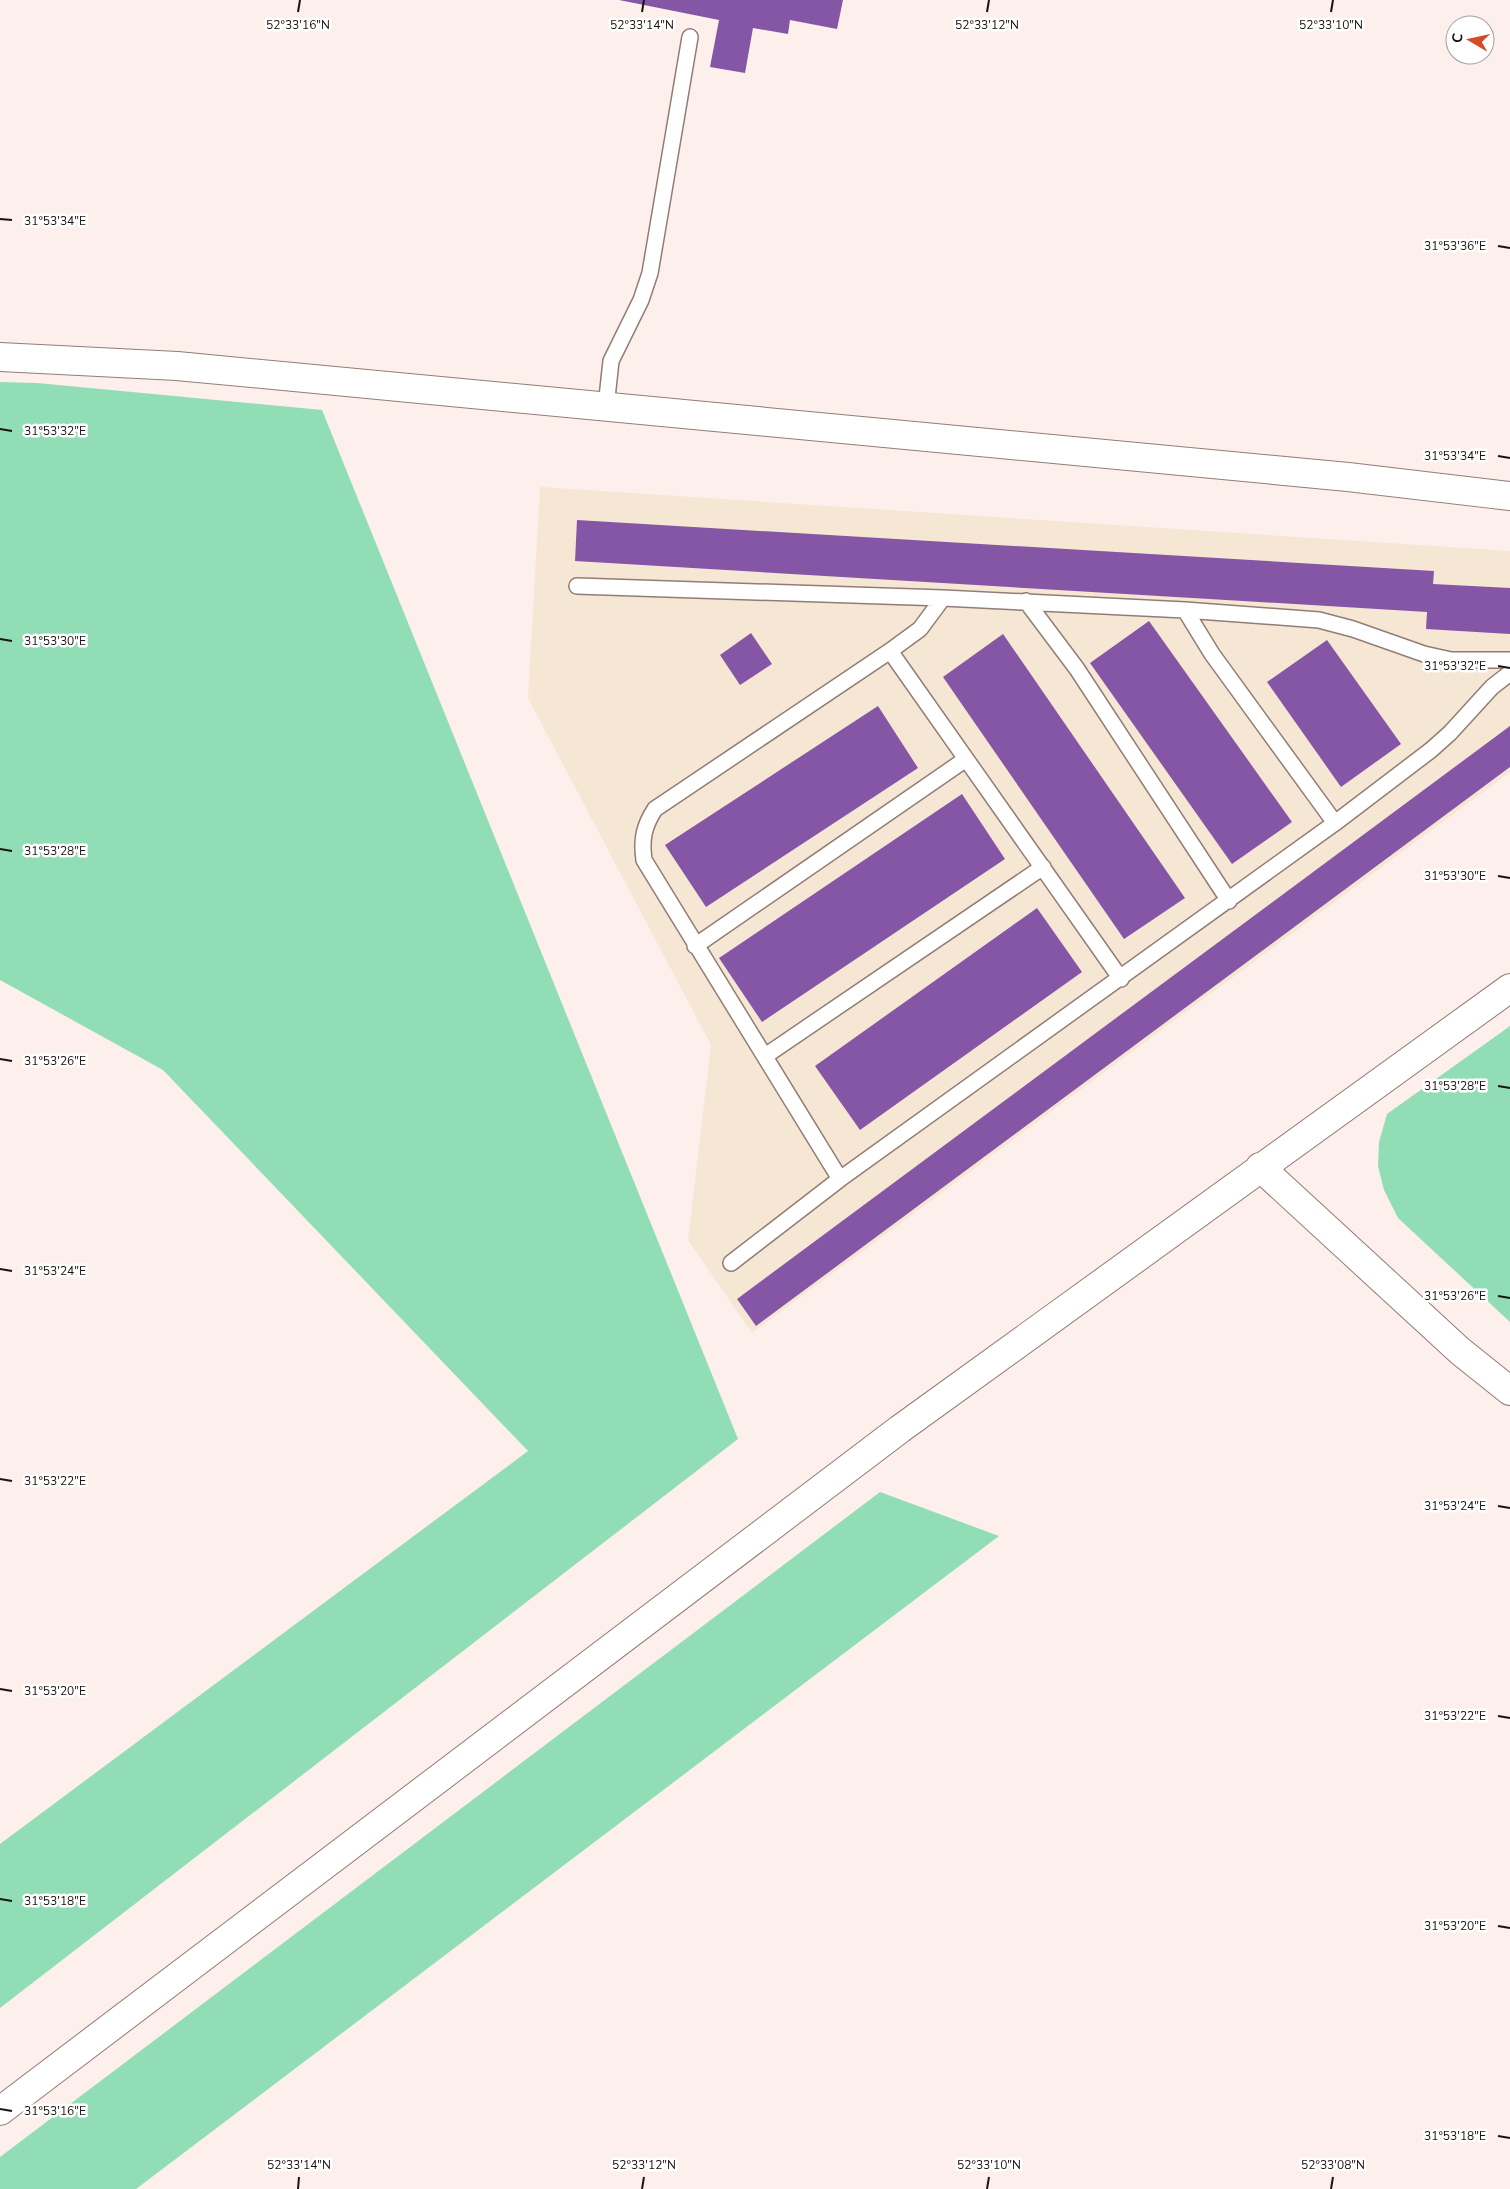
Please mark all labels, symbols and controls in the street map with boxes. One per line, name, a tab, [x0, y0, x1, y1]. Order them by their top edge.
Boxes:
north arrow	[1445, 15, 1495, 65]
text: 52°33'16"N	[266, 17, 330, 33]
text: 52°33'14"N	[610, 17, 674, 33]
text: 52°33'12"N	[955, 17, 1019, 33]
text: 52°33'10"N	[1299, 17, 1363, 33]
text: С	[1448, 31, 1468, 44]
text: 31°53'34"E	[24, 213, 86, 229]
text: 31°53'36"E	[1424, 238, 1486, 254]
text: 31°53'32"E	[24, 423, 86, 439]
text: 31°53'34"E	[1424, 448, 1486, 464]
text: 31°53'30"E	[24, 633, 86, 649]
text: 31°53'32"E	[1424, 658, 1486, 674]
text: 31°53'28"E	[24, 843, 86, 859]
text: 31°53'30"E	[1424, 868, 1486, 884]
text: 31°53'26"E	[24, 1053, 86, 1069]
text: 31°53'28"E	[1424, 1078, 1486, 1094]
text: 31°53'24"E	[24, 1263, 86, 1279]
text: 31°53'26"E	[1424, 1288, 1486, 1304]
text: 31°53'22"E	[24, 1473, 86, 1489]
text: 31°53'24"E	[1424, 1498, 1486, 1514]
text: 31°53'20"E	[24, 1683, 86, 1699]
text: 31°53'22"E	[1424, 1708, 1486, 1724]
text: 31°53'18"E	[24, 1893, 86, 1909]
text: 31°53'20"E	[1424, 1918, 1486, 1934]
text: 31°53'16"E	[24, 2103, 86, 2119]
text: 31°53'18"E	[1424, 2128, 1486, 2144]
text: 52°33'14"N	[267, 2157, 331, 2173]
text: 52°33'12"N	[612, 2157, 676, 2173]
text: 52°33'10"N	[957, 2157, 1021, 2173]
text: 52°33'08"N	[1301, 2157, 1365, 2173]

